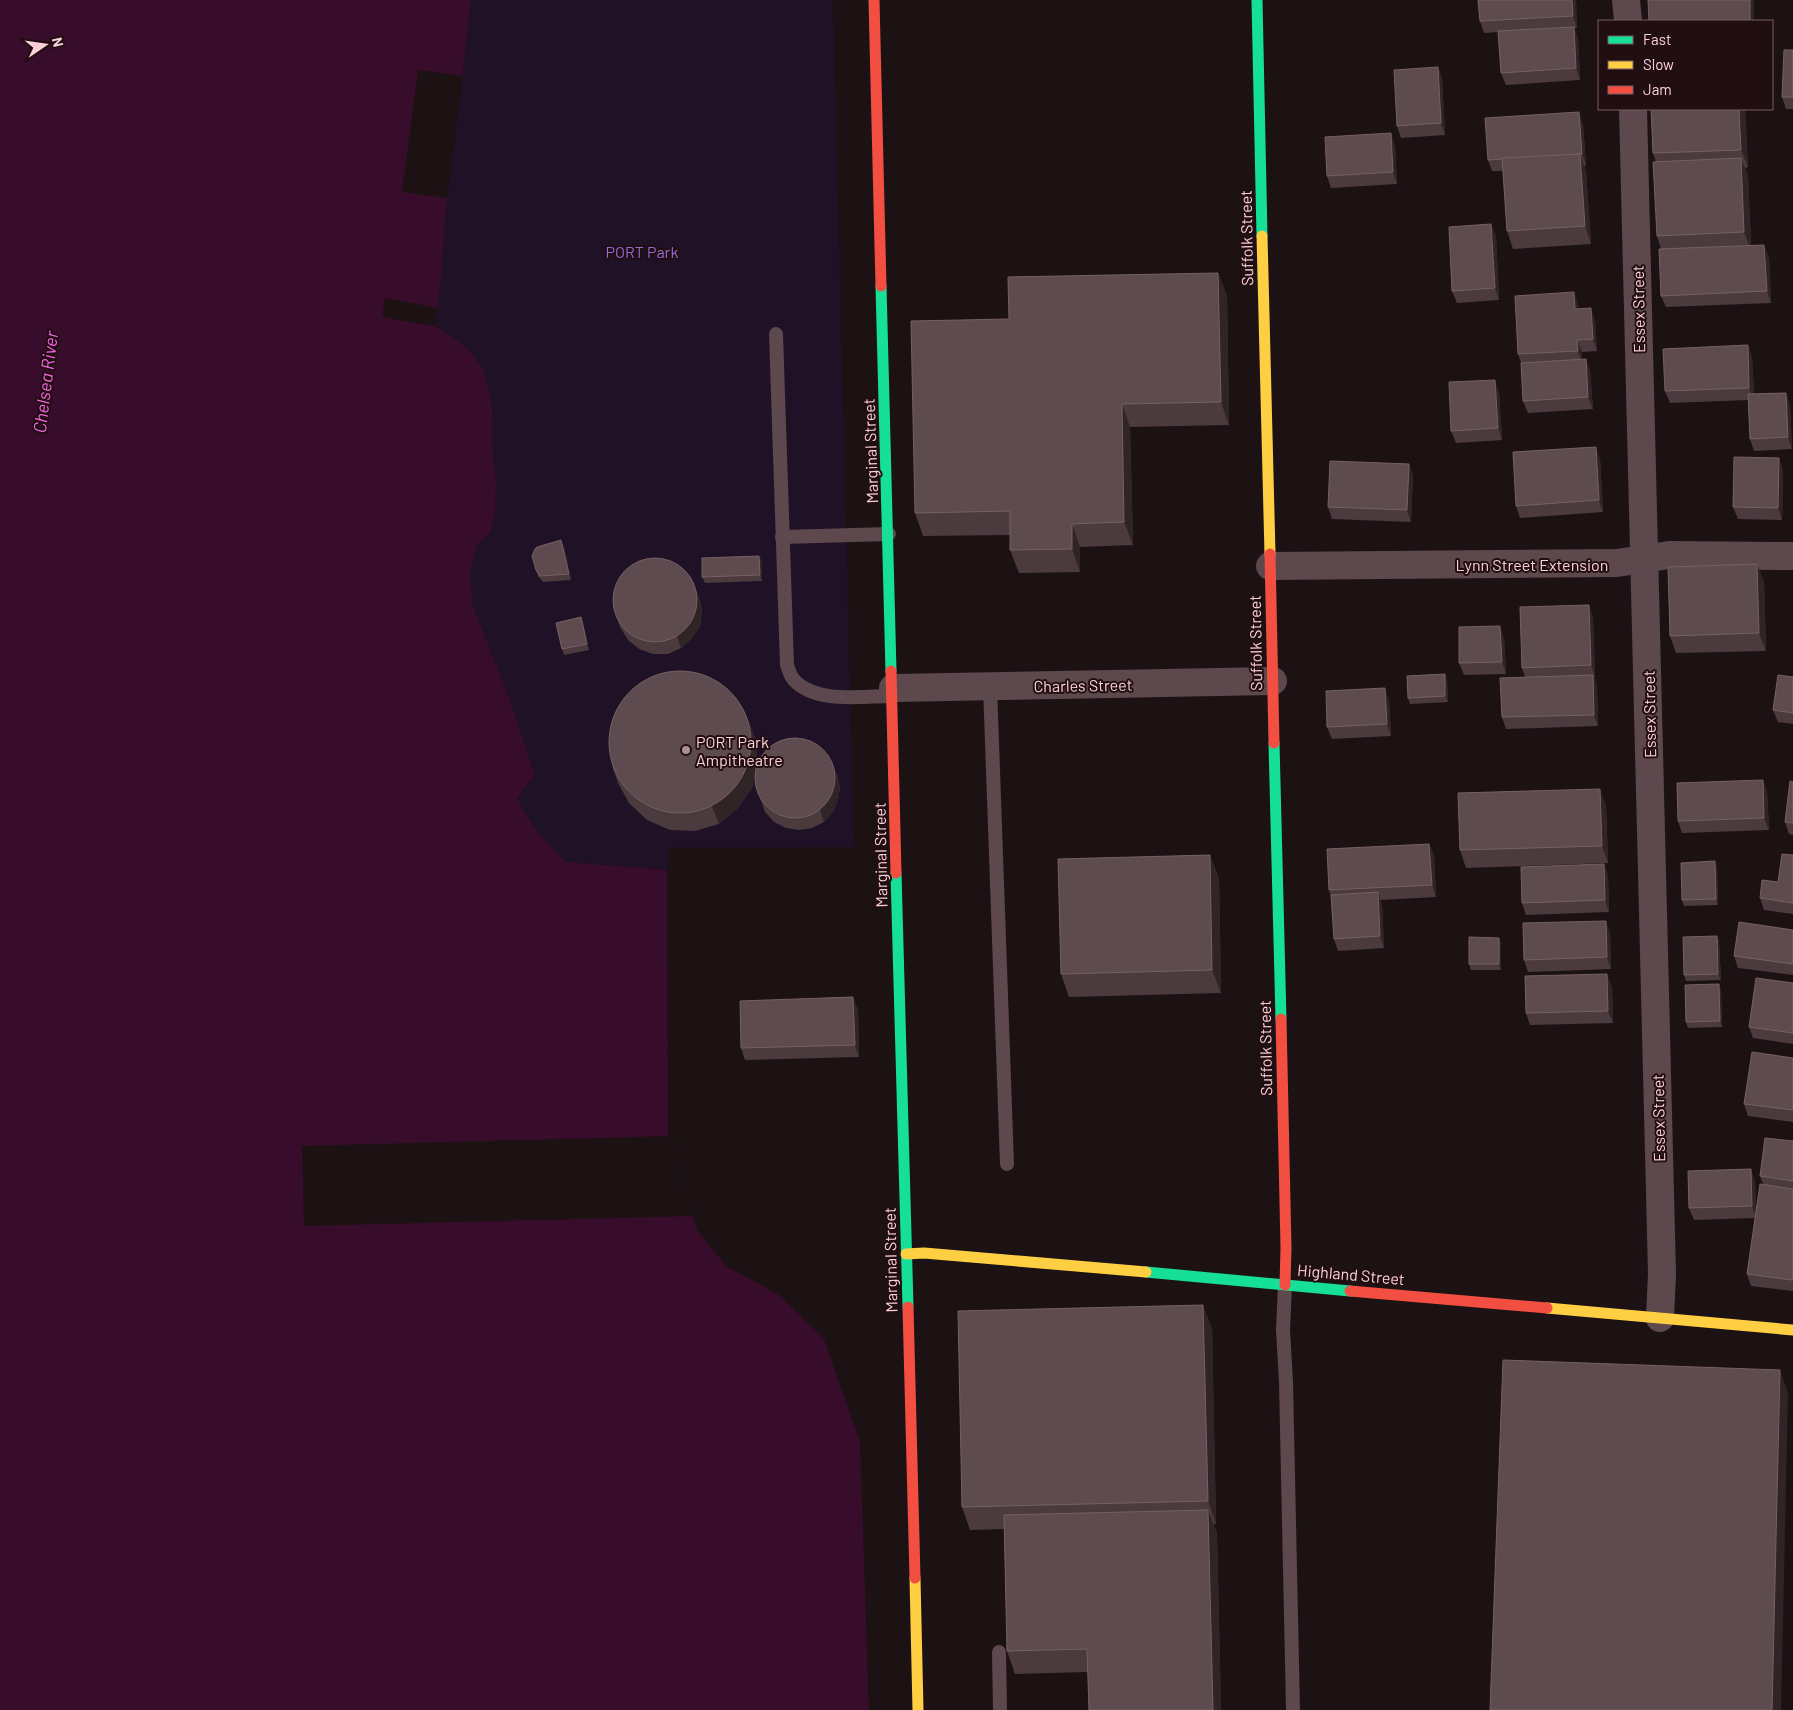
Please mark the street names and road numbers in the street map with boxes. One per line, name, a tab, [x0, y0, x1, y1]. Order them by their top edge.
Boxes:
street label: Suffolk Street	[1236, 190, 1256, 286]
street label: Essex Street	[1628, 265, 1648, 353]
street label: Marginal Street	[859, 398, 881, 504]
street label: Lynn Street Extension	[1456, 555, 1608, 574]
street label: Suffolk Street	[1245, 595, 1265, 691]
street label: Essex Street	[1639, 670, 1659, 758]
street label: Charles Street	[1033, 675, 1133, 695]
street label: Marginal Street	[870, 802, 890, 908]
street label: Suffolk Street	[1255, 1000, 1275, 1096]
street label: Essex Street	[1648, 1074, 1668, 1162]
street label: Marginal Street	[880, 1207, 900, 1313]
street label: Highland Street	[1297, 1260, 1405, 1288]

